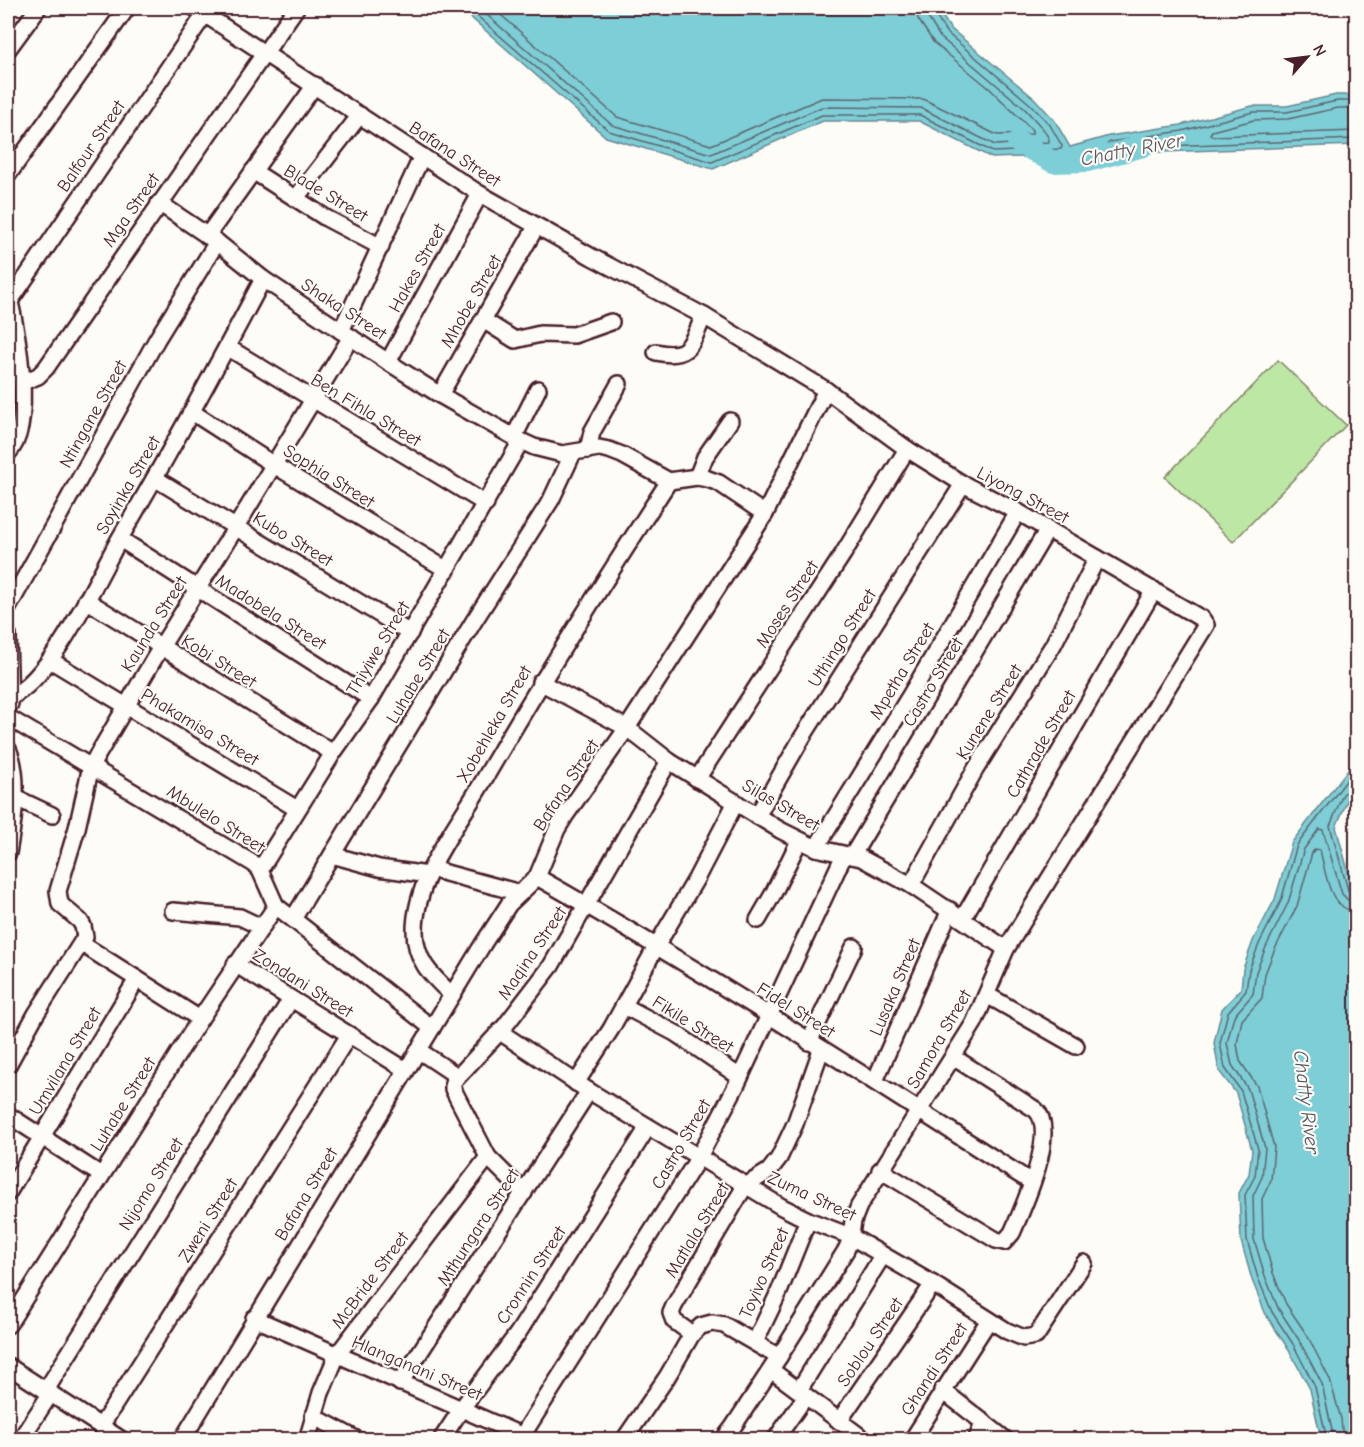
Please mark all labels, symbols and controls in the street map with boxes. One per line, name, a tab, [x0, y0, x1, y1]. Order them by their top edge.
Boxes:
north arrow	[1277, 27, 1337, 87]
text: N	[1309, 42, 1330, 59]
street label: Balfour Street	[53, 96, 130, 196]
street label: Bafana Street	[405, 117, 505, 192]
water label: Chatty River	[1079, 128, 1187, 171]
street label: Blade Street	[280, 160, 372, 227]
street label: Mga Street	[98, 169, 165, 251]
street label: Hakes Street	[384, 219, 451, 316]
street label: Mhobe Street	[436, 250, 507, 352]
street label: Shaka Street	[297, 274, 391, 345]
street label: Ntingane Street	[55, 356, 132, 472]
street label: Ben Fihla Street	[307, 369, 425, 452]
street label: Soyinka Street	[92, 432, 165, 538]
street label: Sophia Street	[279, 440, 379, 513]
street label: Liyong Street	[973, 462, 1073, 529]
street label: Kubo Street	[249, 507, 337, 572]
street label: Moses Street	[752, 556, 824, 652]
street label: Madobela Street	[212, 570, 331, 655]
street label: Kaunda Street	[117, 572, 193, 676]
street label: Uthingo Street	[804, 585, 881, 691]
street label: Thiyiwe Street	[342, 597, 415, 699]
street label: Mpetha Street	[865, 618, 940, 723]
street label: Luhabe Street	[382, 624, 455, 727]
street label: Kobi Street	[177, 630, 261, 693]
street label: Castro Street	[899, 633, 969, 731]
street label: Kunene Street	[952, 660, 1027, 764]
street label: Xobehleka Street	[452, 661, 537, 787]
street label: Phakamisa Street	[137, 684, 263, 771]
street label: Cathrade Street	[1002, 686, 1081, 802]
street label: Bafana Street	[529, 735, 604, 835]
street label: Silas Street	[738, 775, 824, 836]
street label: Mbulelo Street	[163, 781, 269, 858]
street label: Maqina Street	[493, 902, 572, 1004]
street label: Lusaka Street	[866, 935, 926, 1039]
street label: Zondani Street	[249, 944, 357, 1023]
street label: Fidel Street	[753, 978, 839, 1043]
street label: Samora Street	[903, 985, 977, 1092]
street label: Fikile Street	[648, 991, 738, 1058]
street label: Umvilana Street	[25, 1003, 106, 1119]
water label: Chatty River	[1289, 1049, 1324, 1156]
street label: Luhabe Street	[86, 1053, 161, 1155]
street label: Castro Street	[647, 1095, 716, 1193]
street label: Nijomo Street	[115, 1133, 189, 1234]
street label: Bafana Street	[270, 1143, 343, 1245]
street label: Mthungara Street	[433, 1164, 524, 1290]
street label: Zuma Street	[764, 1167, 860, 1226]
street label: Zweni Street	[174, 1174, 243, 1266]
street label: Matlala Street	[661, 1178, 734, 1282]
street label: Cronnin Street	[492, 1222, 571, 1328]
street label: Toyivo Street	[735, 1224, 794, 1322]
street label: McBride Street	[327, 1227, 414, 1333]
street label: Soblou Street	[833, 1293, 908, 1391]
street label: Ghandi Street	[897, 1318, 973, 1420]
street label: Hlanganani Street	[349, 1332, 486, 1406]

